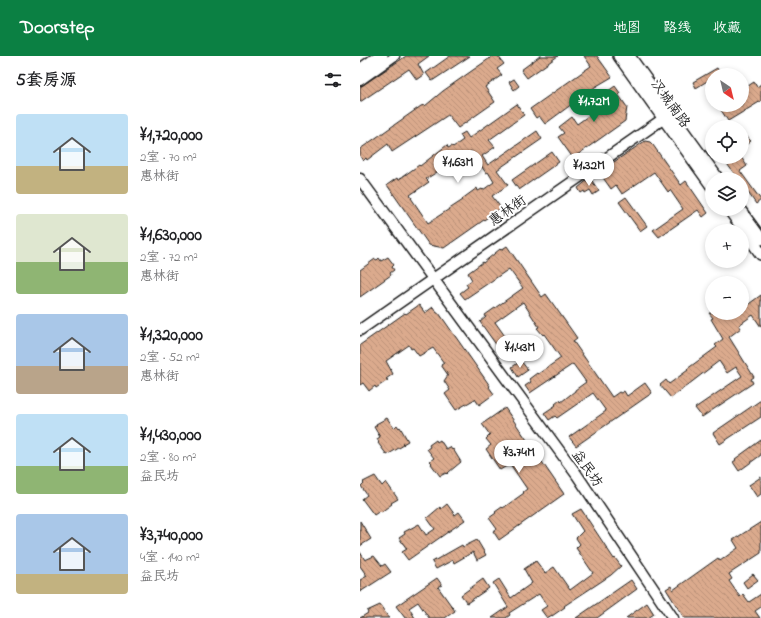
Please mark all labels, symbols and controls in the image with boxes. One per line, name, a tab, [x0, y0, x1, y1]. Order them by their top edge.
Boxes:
text: Doorstep	[20, 15, 95, 42]
text: 地图	[613, 18, 641, 39]
text: 路线	[663, 18, 691, 39]
text: 收藏	[713, 18, 741, 39]
text: 5套房源	[16, 68, 77, 93]
north arrow	[705, 68, 749, 112]
map controls	[705, 68, 749, 320]
icon: filters	[322, 69, 344, 91]
street label: 汉城南路	[645, 75, 695, 133]
pin: ¥1.72M	[561, 89, 627, 123]
text: ¥1.72M	[578, 92, 610, 111]
button: locate	[705, 120, 749, 164]
text: ¥1,720,000	[140, 123, 203, 148]
icon: home	[48, 130, 96, 178]
text: 2室 · 70 m²	[140, 148, 197, 167]
pin: ¥1.63M	[425, 150, 491, 184]
text: ¥1.63M	[443, 153, 473, 172]
pin: ¥1.32M	[556, 153, 622, 187]
text: ¥1.32M	[573, 156, 605, 175]
text: 惠林街	[140, 167, 179, 186]
button: layers	[705, 172, 749, 216]
street label: 惠林街	[485, 191, 531, 232]
text: ¥1,630,000	[140, 223, 202, 248]
button: +	[705, 224, 749, 268]
icon: home	[48, 230, 96, 278]
text: 2室 · 72 m²	[140, 248, 198, 267]
text: 惠林街	[140, 267, 179, 286]
button: −	[705, 276, 749, 320]
text: ¥1,320,000	[140, 323, 203, 348]
icon: home	[48, 330, 96, 378]
pin: ¥1.43M	[487, 335, 553, 369]
text: ¥1.43M	[505, 338, 535, 357]
text: 2室 · 52 m²	[140, 348, 200, 367]
text: 惠林街	[140, 367, 179, 386]
text: ¥1,430,000	[140, 423, 201, 448]
icon: home	[48, 430, 96, 478]
pin: ¥3.74M	[486, 440, 552, 474]
text: ¥3.74M	[503, 443, 535, 462]
street label: 益民坊	[566, 446, 607, 492]
text: 2室 · 80 m²	[140, 448, 196, 467]
text: 益民坊	[140, 467, 179, 486]
text: ¥3,740,000	[140, 523, 203, 548]
icon: home	[48, 530, 96, 578]
text: 4室 · 140 m²	[140, 548, 200, 567]
text: 益民坊	[140, 567, 179, 586]

